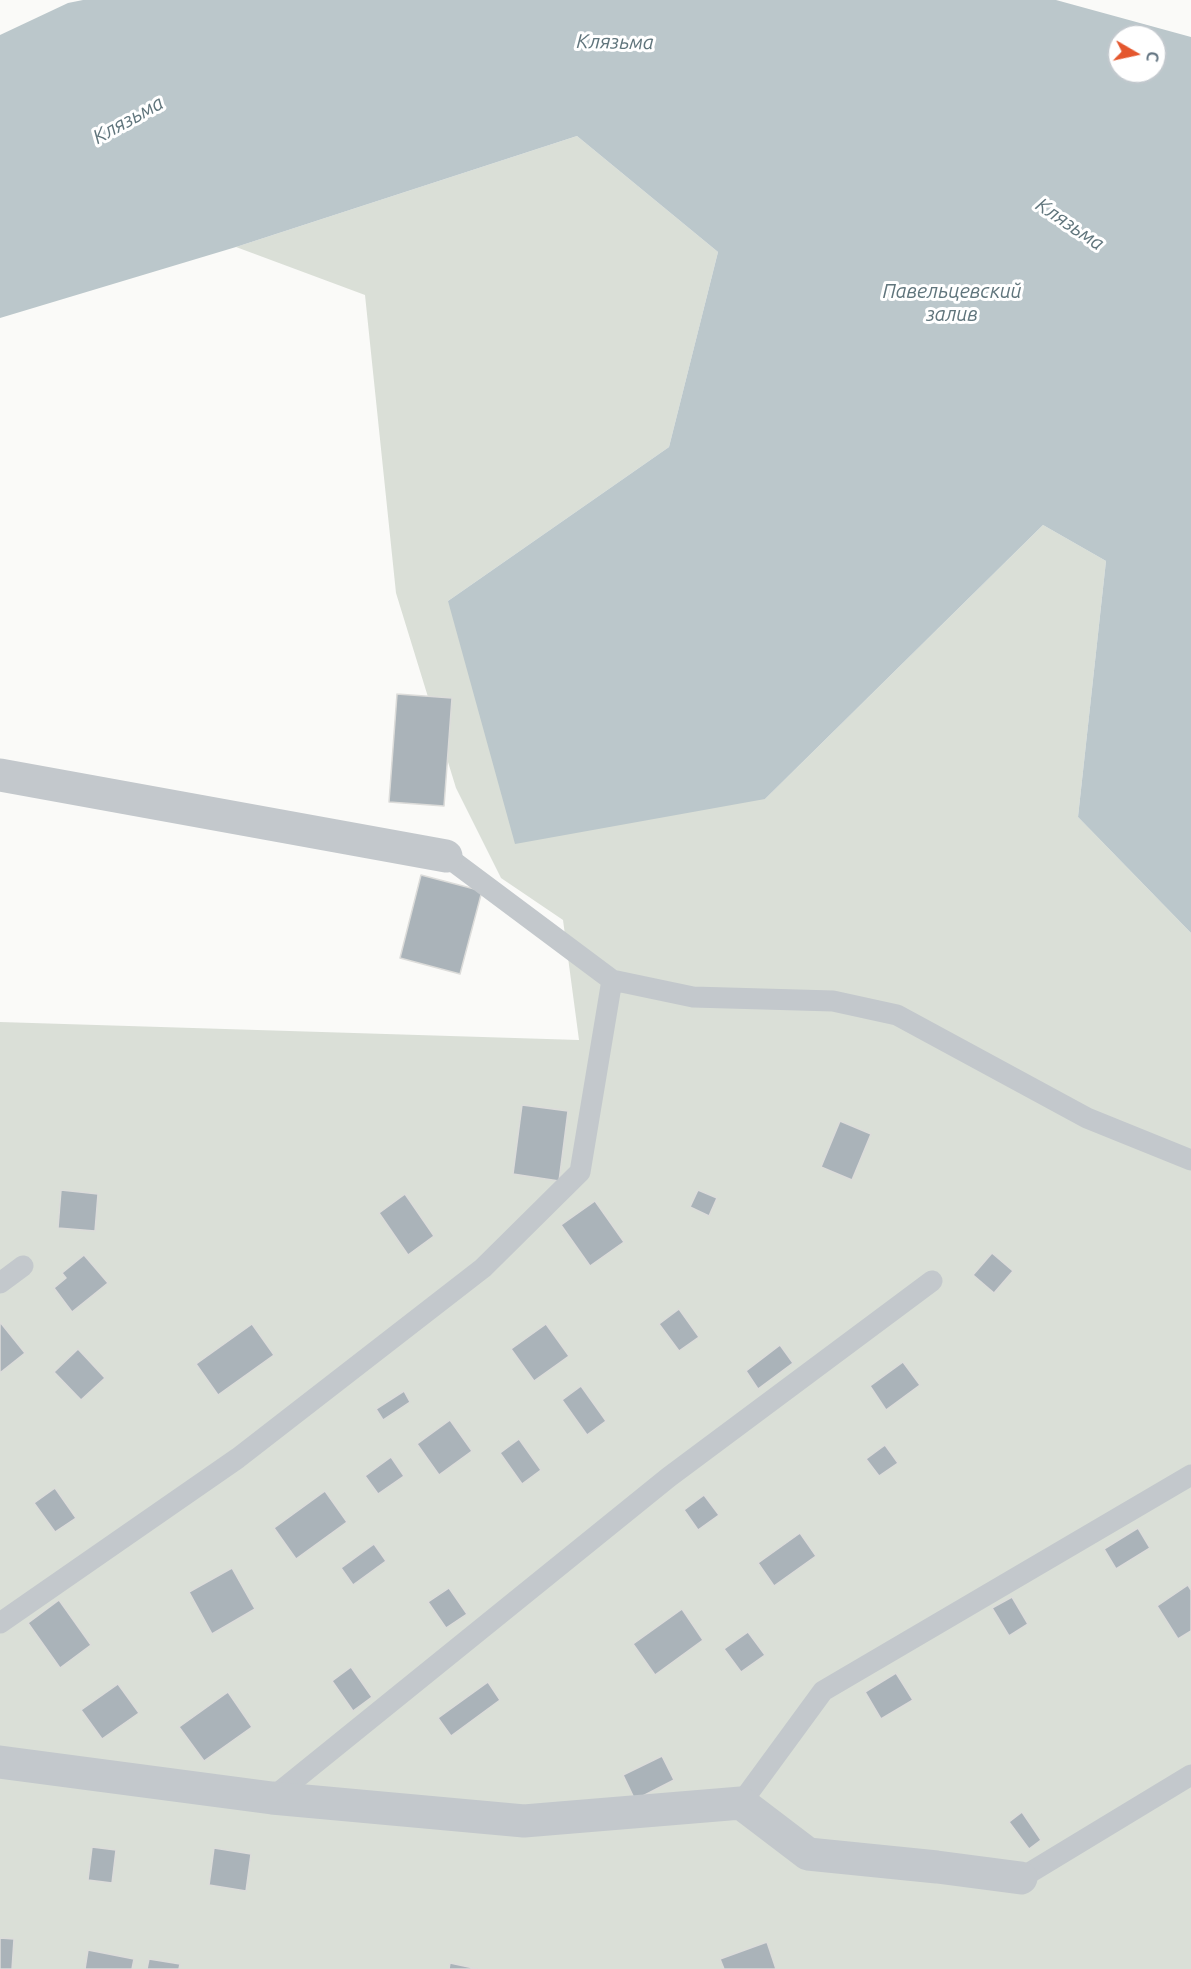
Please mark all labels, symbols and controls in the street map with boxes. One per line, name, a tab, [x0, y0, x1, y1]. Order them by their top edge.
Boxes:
north arrow	[1107, 24, 1167, 84]
water label: Клязьма	[576, 29, 654, 55]
text: С	[1143, 50, 1162, 63]
water label: Клязьма	[88, 91, 168, 149]
water label: Клязьма	[1031, 192, 1109, 256]
water label: Павельцевский залив	[883, 279, 1021, 326]

